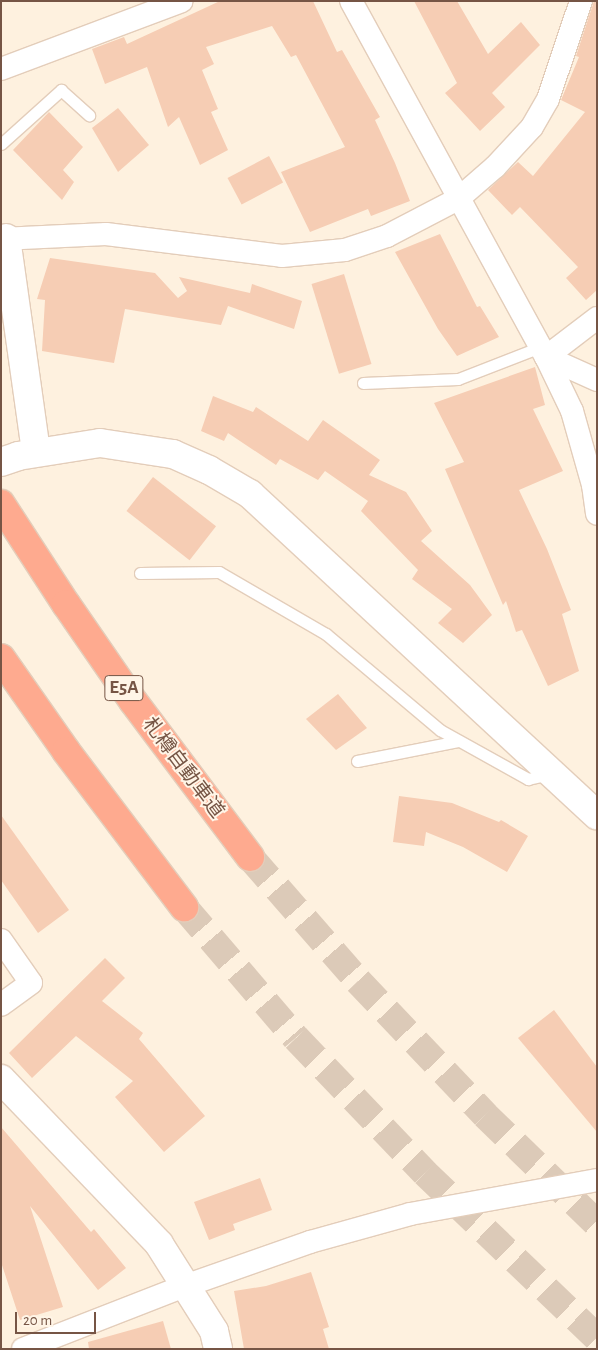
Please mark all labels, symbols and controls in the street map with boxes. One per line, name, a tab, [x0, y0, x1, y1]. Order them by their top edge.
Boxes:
road number: E5A	[104, 671, 144, 704]
street label: 札樽自動車道	[137, 713, 229, 823]
scale bar	[18, 1302, 99, 1334]
text: 20 m	[23, 1313, 52, 1328]

